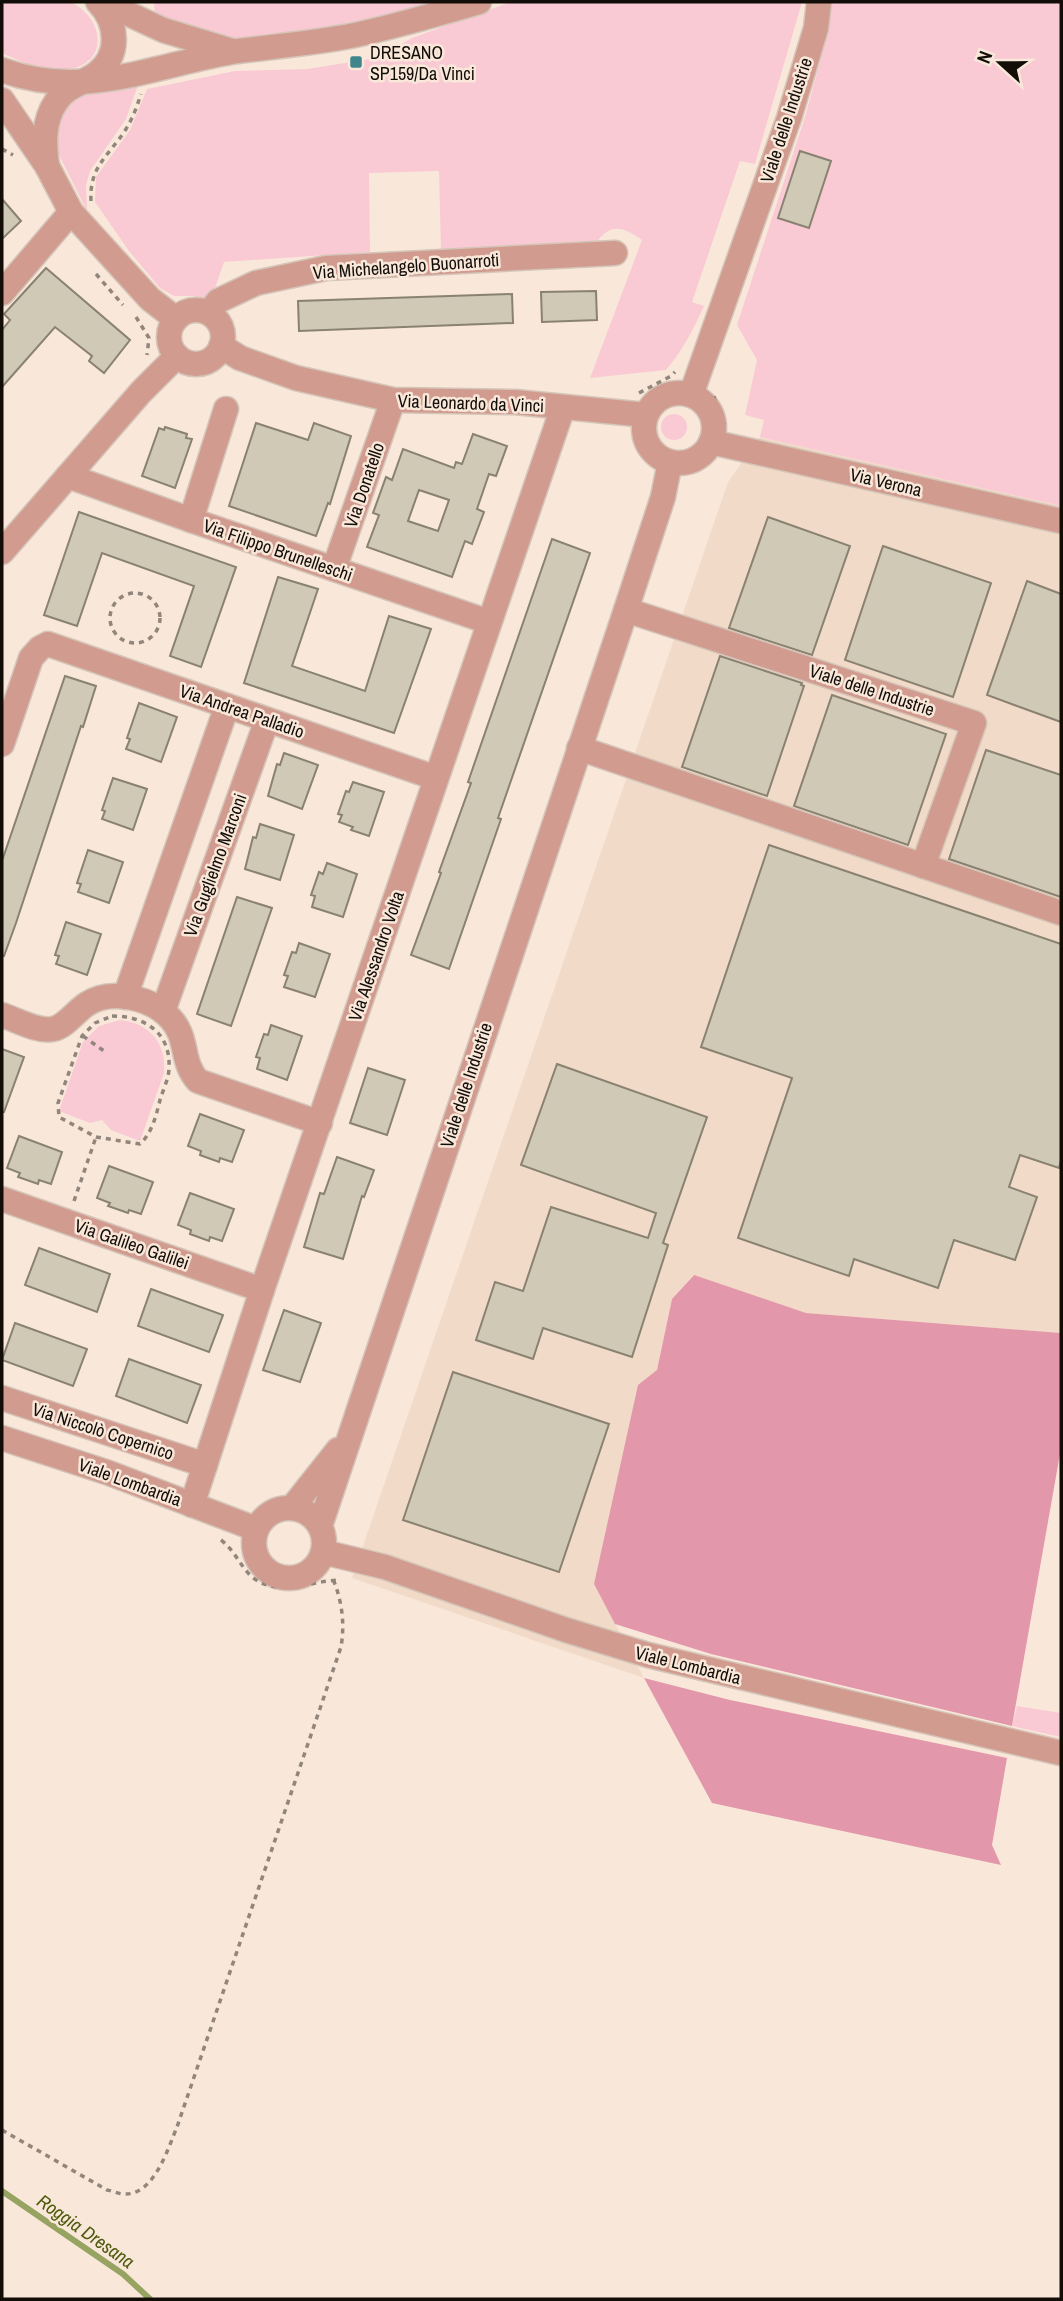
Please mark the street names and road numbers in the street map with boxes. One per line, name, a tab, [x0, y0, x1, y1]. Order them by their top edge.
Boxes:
street label: Viale delle Industrie	[754, 54, 818, 186]
street label: Via Michelangelo Buonarroti	[312, 247, 500, 285]
street label: Via Leonardo da Vinci	[397, 388, 545, 418]
street label: Via Donatello	[338, 439, 390, 531]
street label: Via Verona	[848, 462, 924, 502]
street label: Via Filippo Brunelleschi	[200, 513, 356, 587]
street label: Viale delle Industrie	[806, 658, 938, 722]
street label: Via Andrea Palladio	[176, 678, 308, 744]
street label: Via Guglielmo Marconi	[177, 790, 253, 940]
street label: Via Alessandro Volta	[342, 888, 410, 1024]
street label: Viale delle Industrie	[434, 1019, 498, 1151]
street label: Via Galileo Galilei	[71, 1213, 193, 1275]
street label: Via Niccolò Copernico	[29, 1396, 177, 1466]
street label: Viale Lombardia	[75, 1452, 185, 1512]
street label: Viale Lombardia	[633, 1640, 743, 1690]

